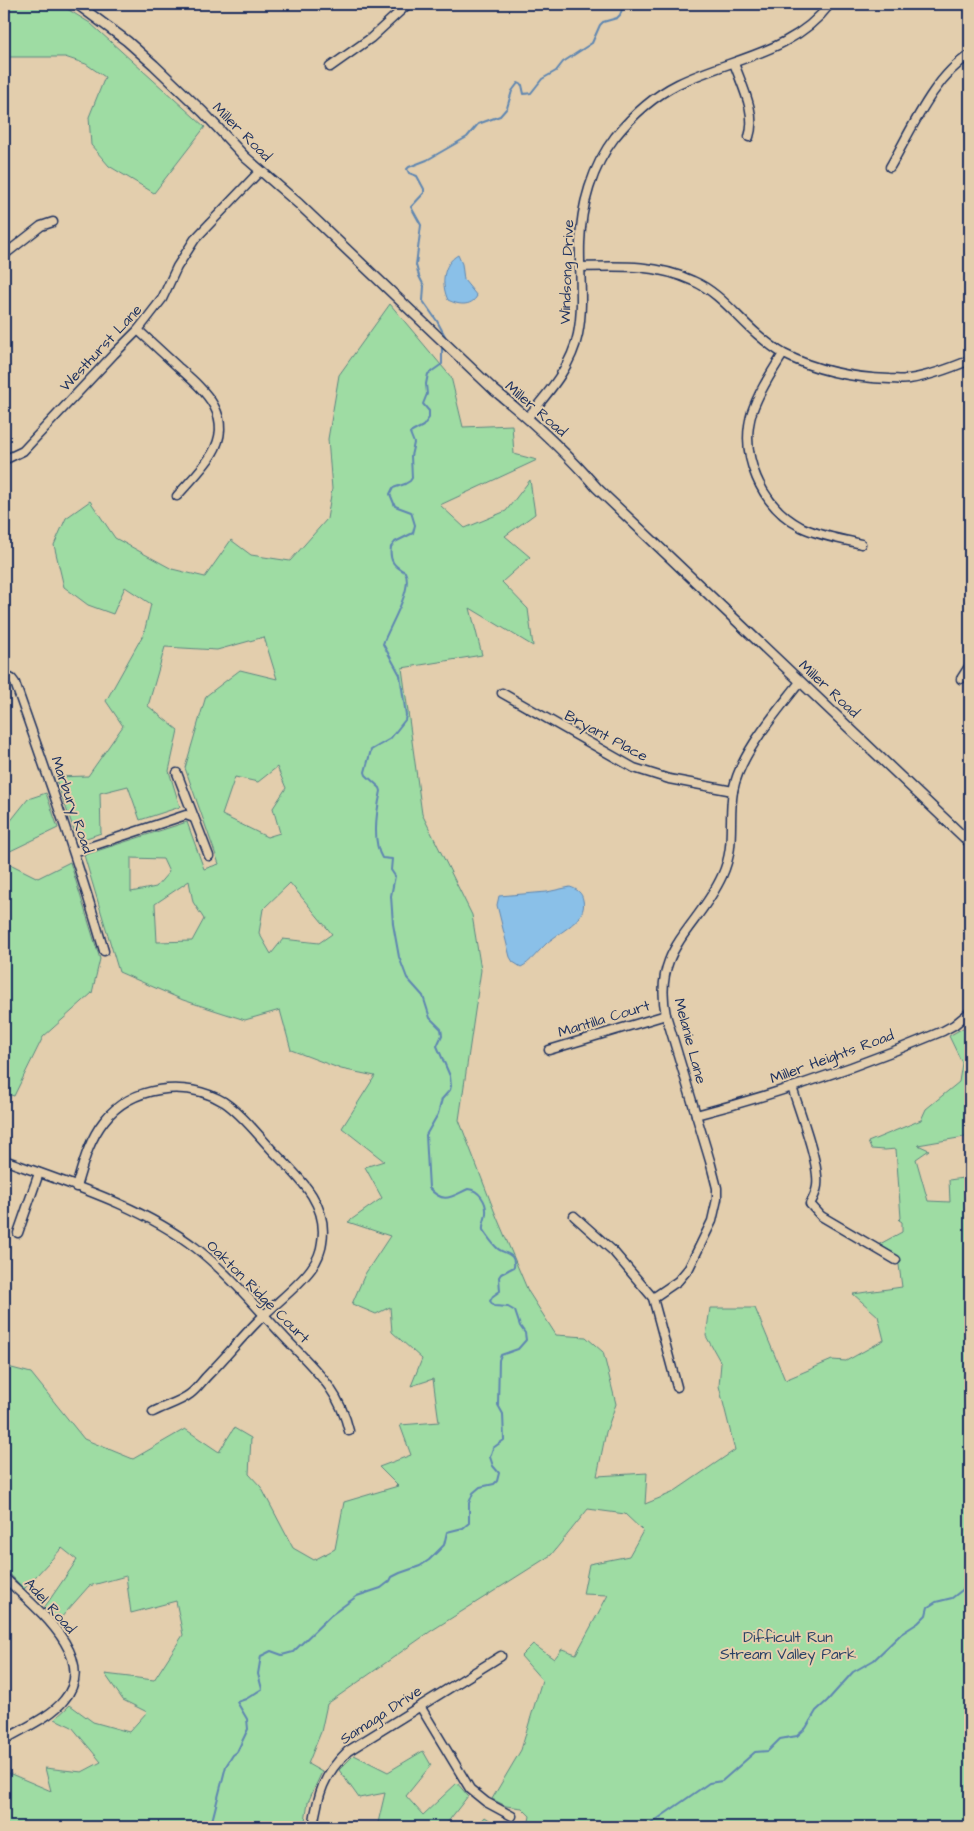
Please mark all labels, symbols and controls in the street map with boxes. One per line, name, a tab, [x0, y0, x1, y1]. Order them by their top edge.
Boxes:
street label: Miller Road	[208, 98, 277, 167]
street label: Windsong Drive	[555, 219, 580, 325]
street label: Westhurst Lane	[55, 300, 147, 396]
street label: Miller Road	[500, 376, 572, 442]
street label: Miller Road	[794, 655, 864, 723]
street label: Bryant Place	[560, 705, 651, 768]
street label: Marbury Road	[45, 754, 99, 857]
street label: Mantilla Court	[555, 995, 653, 1043]
street label: Melanie Lane	[668, 996, 712, 1086]
street label: Miller Heights Road	[767, 1025, 898, 1090]
street label: Oakton Ridge Court	[201, 1236, 314, 1349]
street label: Adel Road	[19, 1574, 81, 1639]
park label: Difficult Run Stream Valley Park	[720, 1627, 856, 1666]
street label: Samaga Drive	[336, 1681, 427, 1750]

